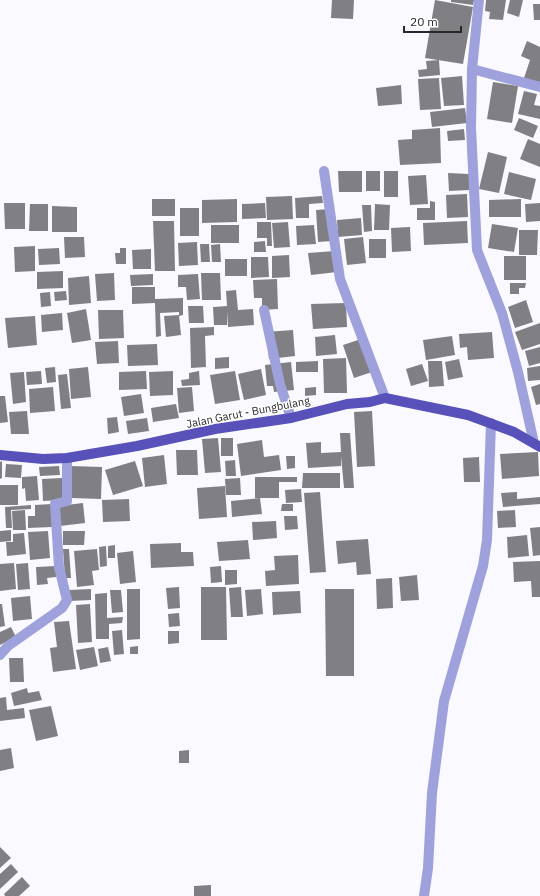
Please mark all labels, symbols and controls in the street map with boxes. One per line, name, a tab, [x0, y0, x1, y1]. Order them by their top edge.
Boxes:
scale bar	[404, 8, 461, 34]
text: 20 m	[410, 14, 438, 29]
street label: Jalan Garut - Bungbulang	[185, 393, 311, 431]

